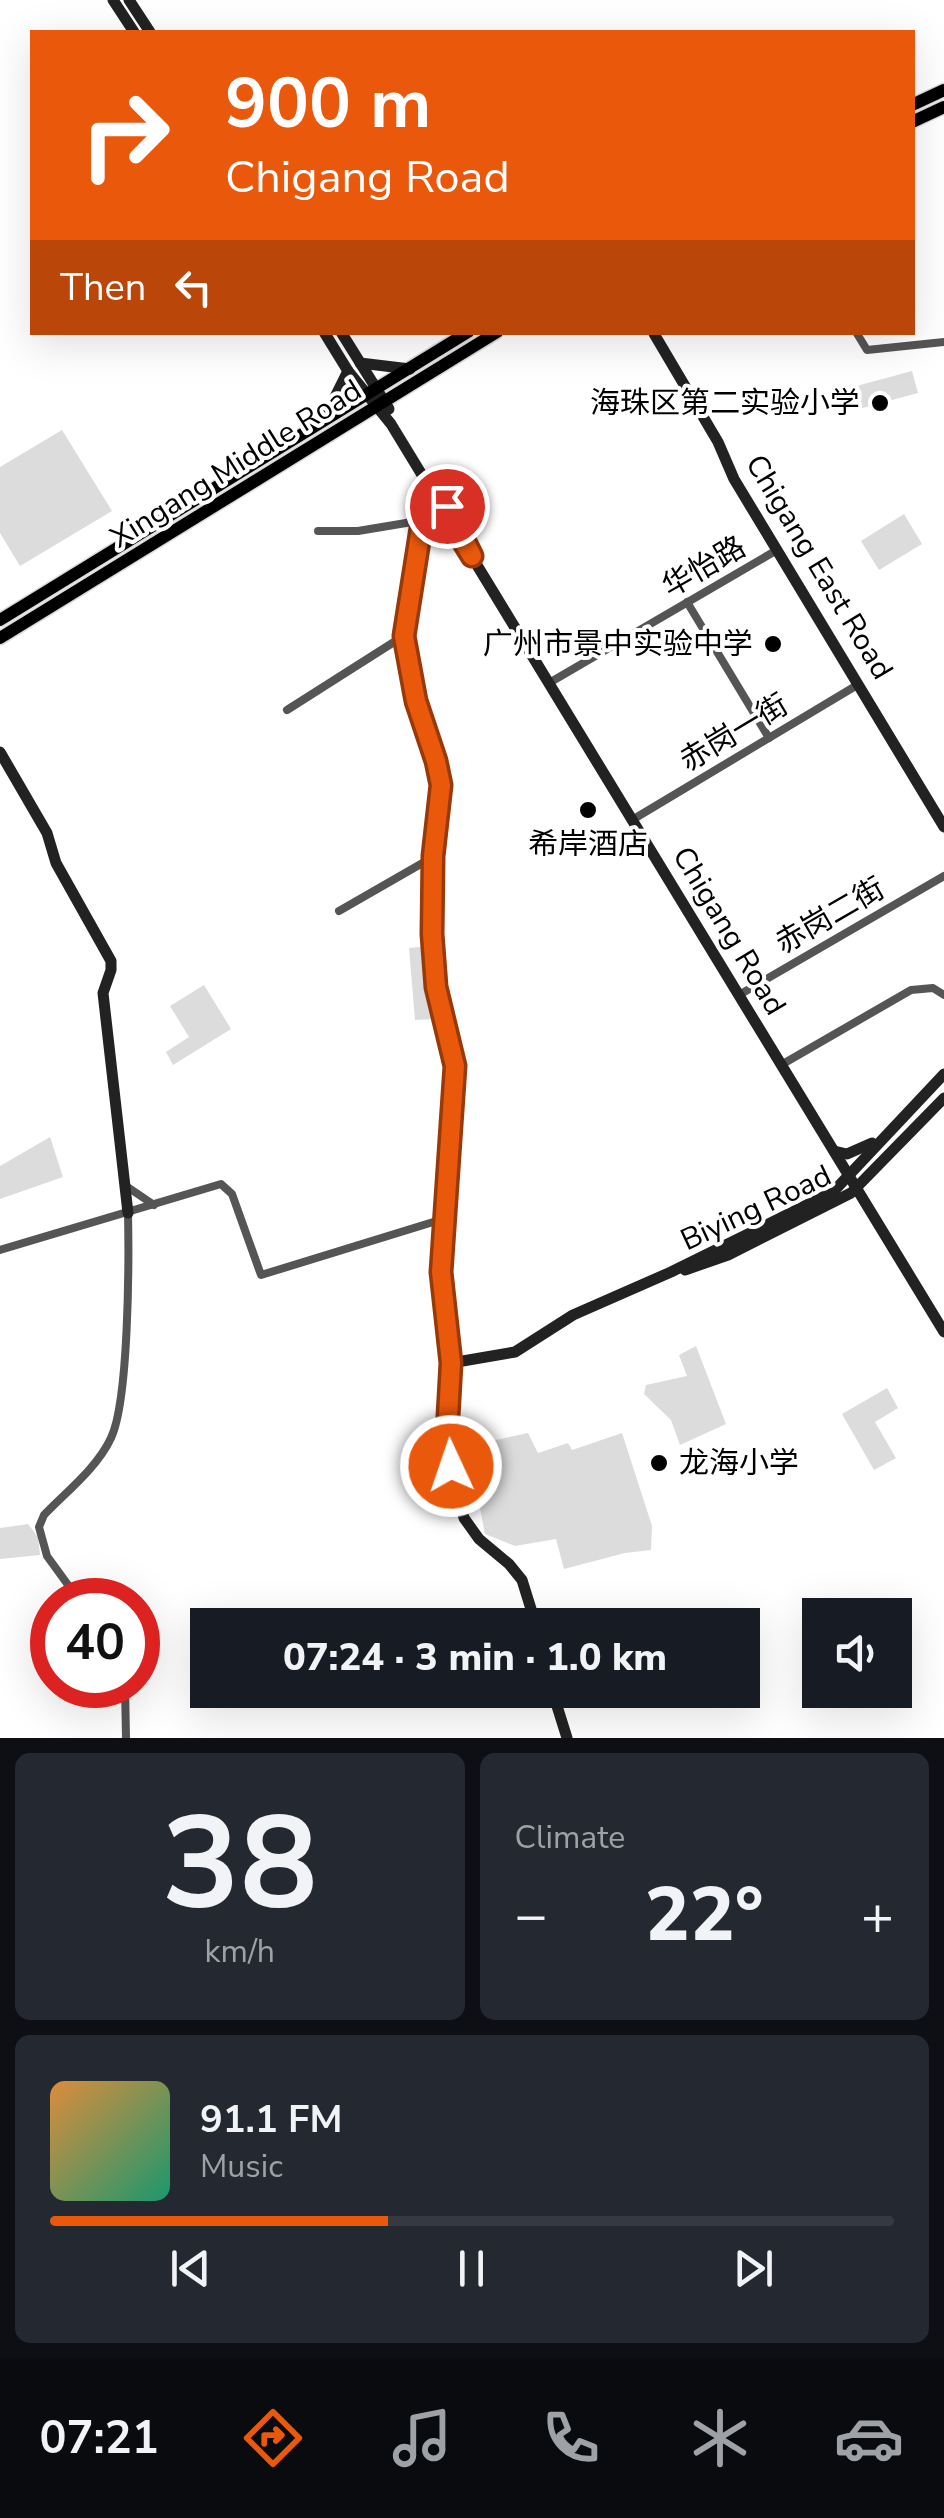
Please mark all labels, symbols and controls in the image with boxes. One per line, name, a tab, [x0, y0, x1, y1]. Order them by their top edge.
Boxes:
text: 900 m	[225, 56, 431, 152]
icon: right	[60, 70, 190, 200]
text: Chigang Road	[225, 147, 510, 208]
icon: left	[166, 260, 221, 315]
text: Then	[60, 262, 146, 313]
street label: Xingang Middle Road	[103, 370, 369, 558]
place label: 海珠区第二实验小学	[590, 383, 860, 424]
marker: 海珠区第二实验小学	[869, 392, 891, 414]
street label: Chigang East Road	[736, 447, 902, 687]
pin	[405, 464, 490, 549]
icon: arrive	[420, 479, 475, 534]
street label: 华怡路	[655, 527, 753, 607]
place label: 广州市景中实验中学	[483, 624, 753, 665]
marker: 广州市景中实验中学	[762, 633, 784, 655]
street label: 赤岗一街	[672, 685, 796, 781]
marker: 希岸酒店	[577, 799, 599, 821]
place label: 希岸酒店	[528, 824, 648, 865]
street label: Chigang Road	[663, 839, 795, 1023]
street label: 赤岗二街	[768, 868, 892, 964]
street label: Biying Road	[674, 1155, 838, 1261]
position arrow	[399, 1414, 503, 1518]
place label: 龙海小学	[679, 1443, 799, 1484]
marker: 龙海小学	[648, 1452, 670, 1474]
speed limit sign: 40	[30, 1578, 160, 1708]
map controls	[802, 1598, 912, 1708]
button: sound	[802, 1598, 912, 1708]
text: 07:24 · 3 min · 1.0 km	[283, 1632, 667, 1683]
text: 38	[162, 1776, 318, 1953]
text: Climate	[515, 1816, 625, 1859]
text: 22°	[645, 1864, 764, 1966]
text: −	[515, 1878, 548, 1953]
text: +	[861, 1878, 894, 1953]
text: km/h	[204, 1930, 275, 1973]
text: 91.1 FM	[200, 2094, 342, 2145]
text: Music	[200, 2145, 283, 2188]
icon: previous	[163, 2241, 218, 2296]
icon: pause	[444, 2241, 499, 2296]
icon: next	[726, 2241, 781, 2296]
icon: directions	[238, 2403, 308, 2473]
icon: music	[387, 2403, 457, 2473]
icon: phone	[536, 2403, 606, 2473]
icon: climate	[685, 2403, 755, 2473]
icon: car	[834, 2403, 904, 2473]
text: 07:21	[40, 2408, 159, 2469]

